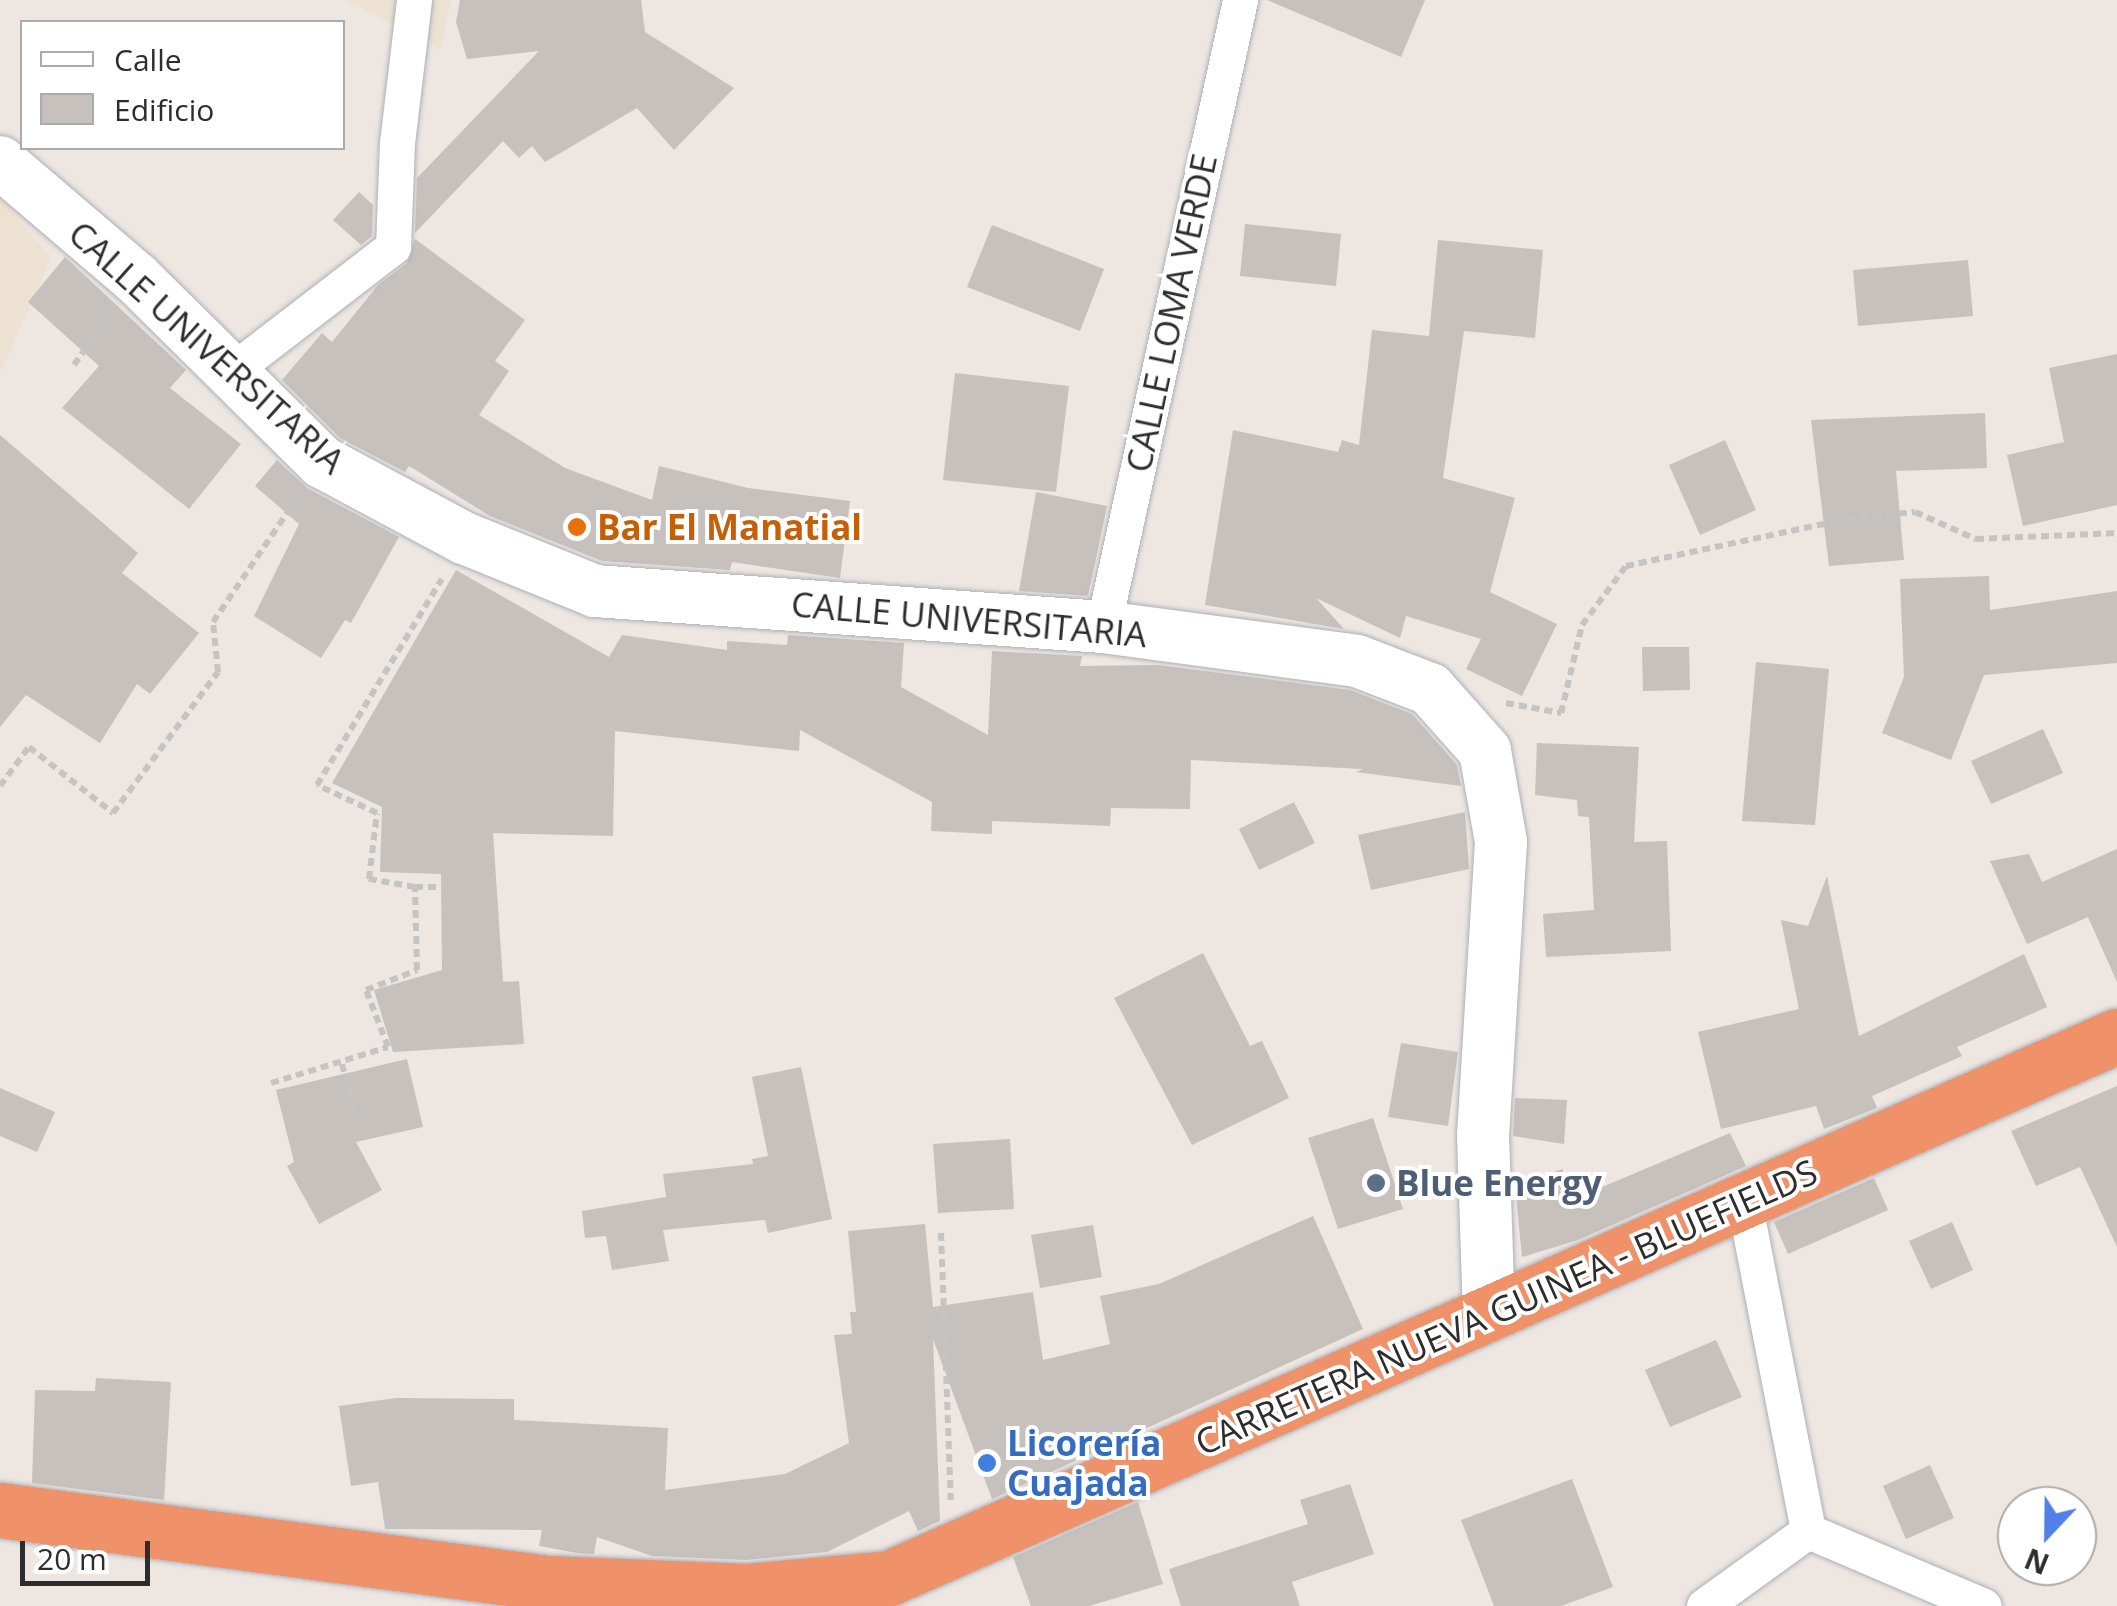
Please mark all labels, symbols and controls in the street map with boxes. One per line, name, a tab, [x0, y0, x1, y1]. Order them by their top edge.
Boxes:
legend	[20, 20, 345, 150]
text: Calle	[114, 39, 182, 80]
text: Edificio	[114, 89, 214, 130]
street label: CALLE LOMA VERDE	[1117, 150, 1225, 476]
street label: CALLE UNIVERSITARIA	[60, 212, 354, 482]
place label: Bar El Manatial	[597, 506, 862, 548]
marker: Bar El Manatial	[566, 516, 588, 538]
street label: CALLE UNIVERSITARIA	[789, 583, 1149, 655]
street label: CARRETERA NUEVA GUINEA - BLUEFIELDS	[1189, 1150, 1823, 1464]
place label: Blue Energy	[1396, 1162, 1602, 1204]
marker: Blue Energy	[1365, 1172, 1387, 1194]
place label: Licorería Cuajada	[1007, 1422, 1161, 1504]
marker: Licorería Cuajada	[976, 1452, 998, 1474]
north arrow	[1997, 1486, 2097, 1586]
scale bar	[25, 1521, 155, 1583]
text: 20 m	[37, 1538, 107, 1579]
text: N	[2019, 1540, 2054, 1584]

